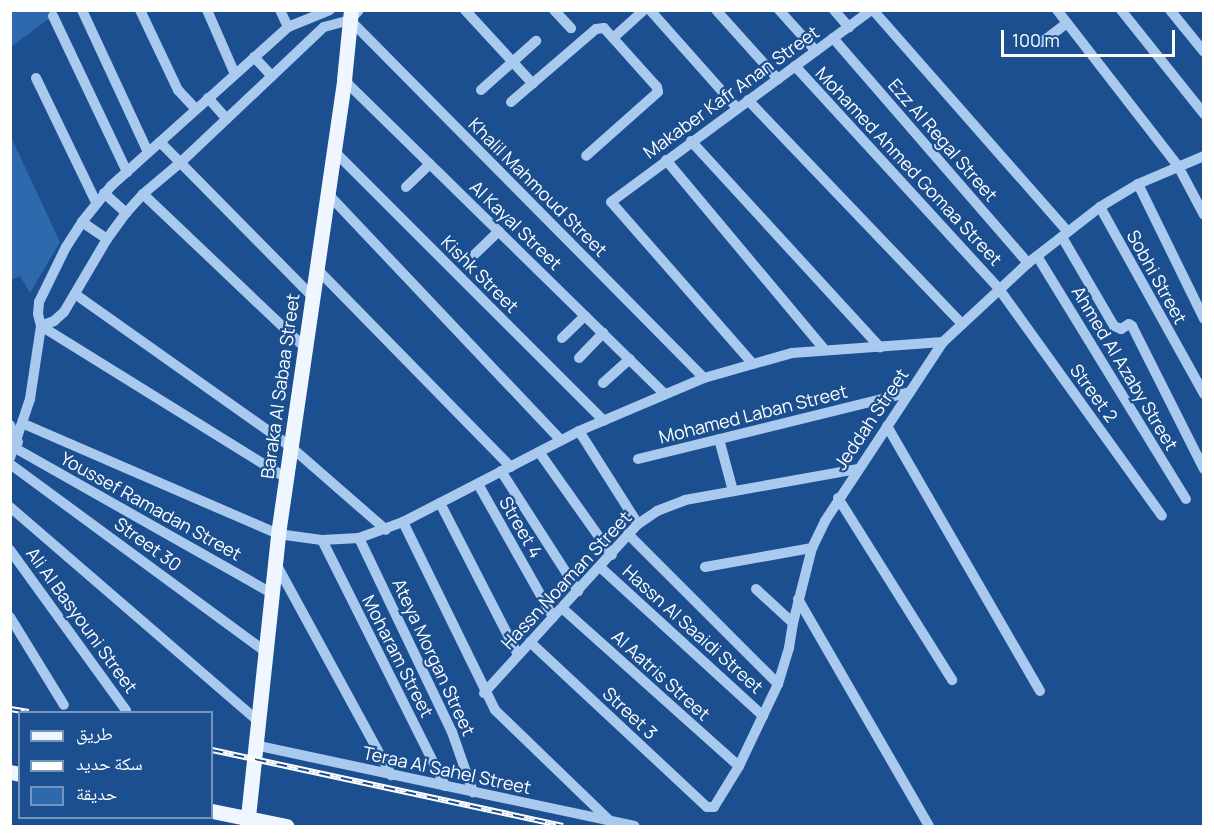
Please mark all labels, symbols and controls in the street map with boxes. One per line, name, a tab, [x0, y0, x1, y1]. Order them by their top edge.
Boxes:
scale bar	[1004, 18, 1178, 56]
street label: Makaber Kafr Anan Street	[639, 21, 823, 163]
text: 100 m	[1012, 28, 1060, 52]
street label: Mohamed Ahmed Gomaa Street	[811, 62, 1007, 270]
street label: Ezz Al Regal Street	[884, 74, 1002, 206]
street label: Khalil Mahmoud Street	[464, 113, 612, 261]
street label: Al Kayal Street	[466, 176, 566, 274]
street label: Sobhi Street	[1122, 226, 1192, 328]
street label: Kishk Street	[437, 231, 523, 317]
street label: Ahmed Al Azaby Street	[1067, 282, 1183, 454]
street label: Baraka Al Sabaa Street	[256, 292, 304, 480]
street label: Street 2	[1066, 360, 1122, 426]
street label: Jeddah Street	[829, 364, 913, 474]
street label: Mohamed Laban Street	[657, 380, 849, 448]
street label: Youssef Ramadan Street	[57, 447, 245, 565]
street label: Street 4	[495, 493, 547, 561]
street label: Hassn Noaman Street	[496, 506, 636, 654]
street label: Street 30	[110, 513, 186, 575]
street label: Ali Al Basyouni Street	[22, 543, 142, 697]
street label: Hassn Al Saaidi Street	[618, 560, 768, 698]
street label: Ateya Morgan Street	[388, 575, 480, 739]
street label: Moharam Street	[358, 591, 438, 721]
street label: Al Aatris Street	[608, 625, 714, 725]
street label: Street 3	[598, 682, 662, 744]
legend	[18, 711, 213, 819]
text: طريق	[76, 721, 113, 745]
street label: Teraa Al Sahel Street	[361, 742, 533, 798]
text: سكة حديد	[76, 751, 143, 775]
text: حديقة	[76, 781, 117, 805]

